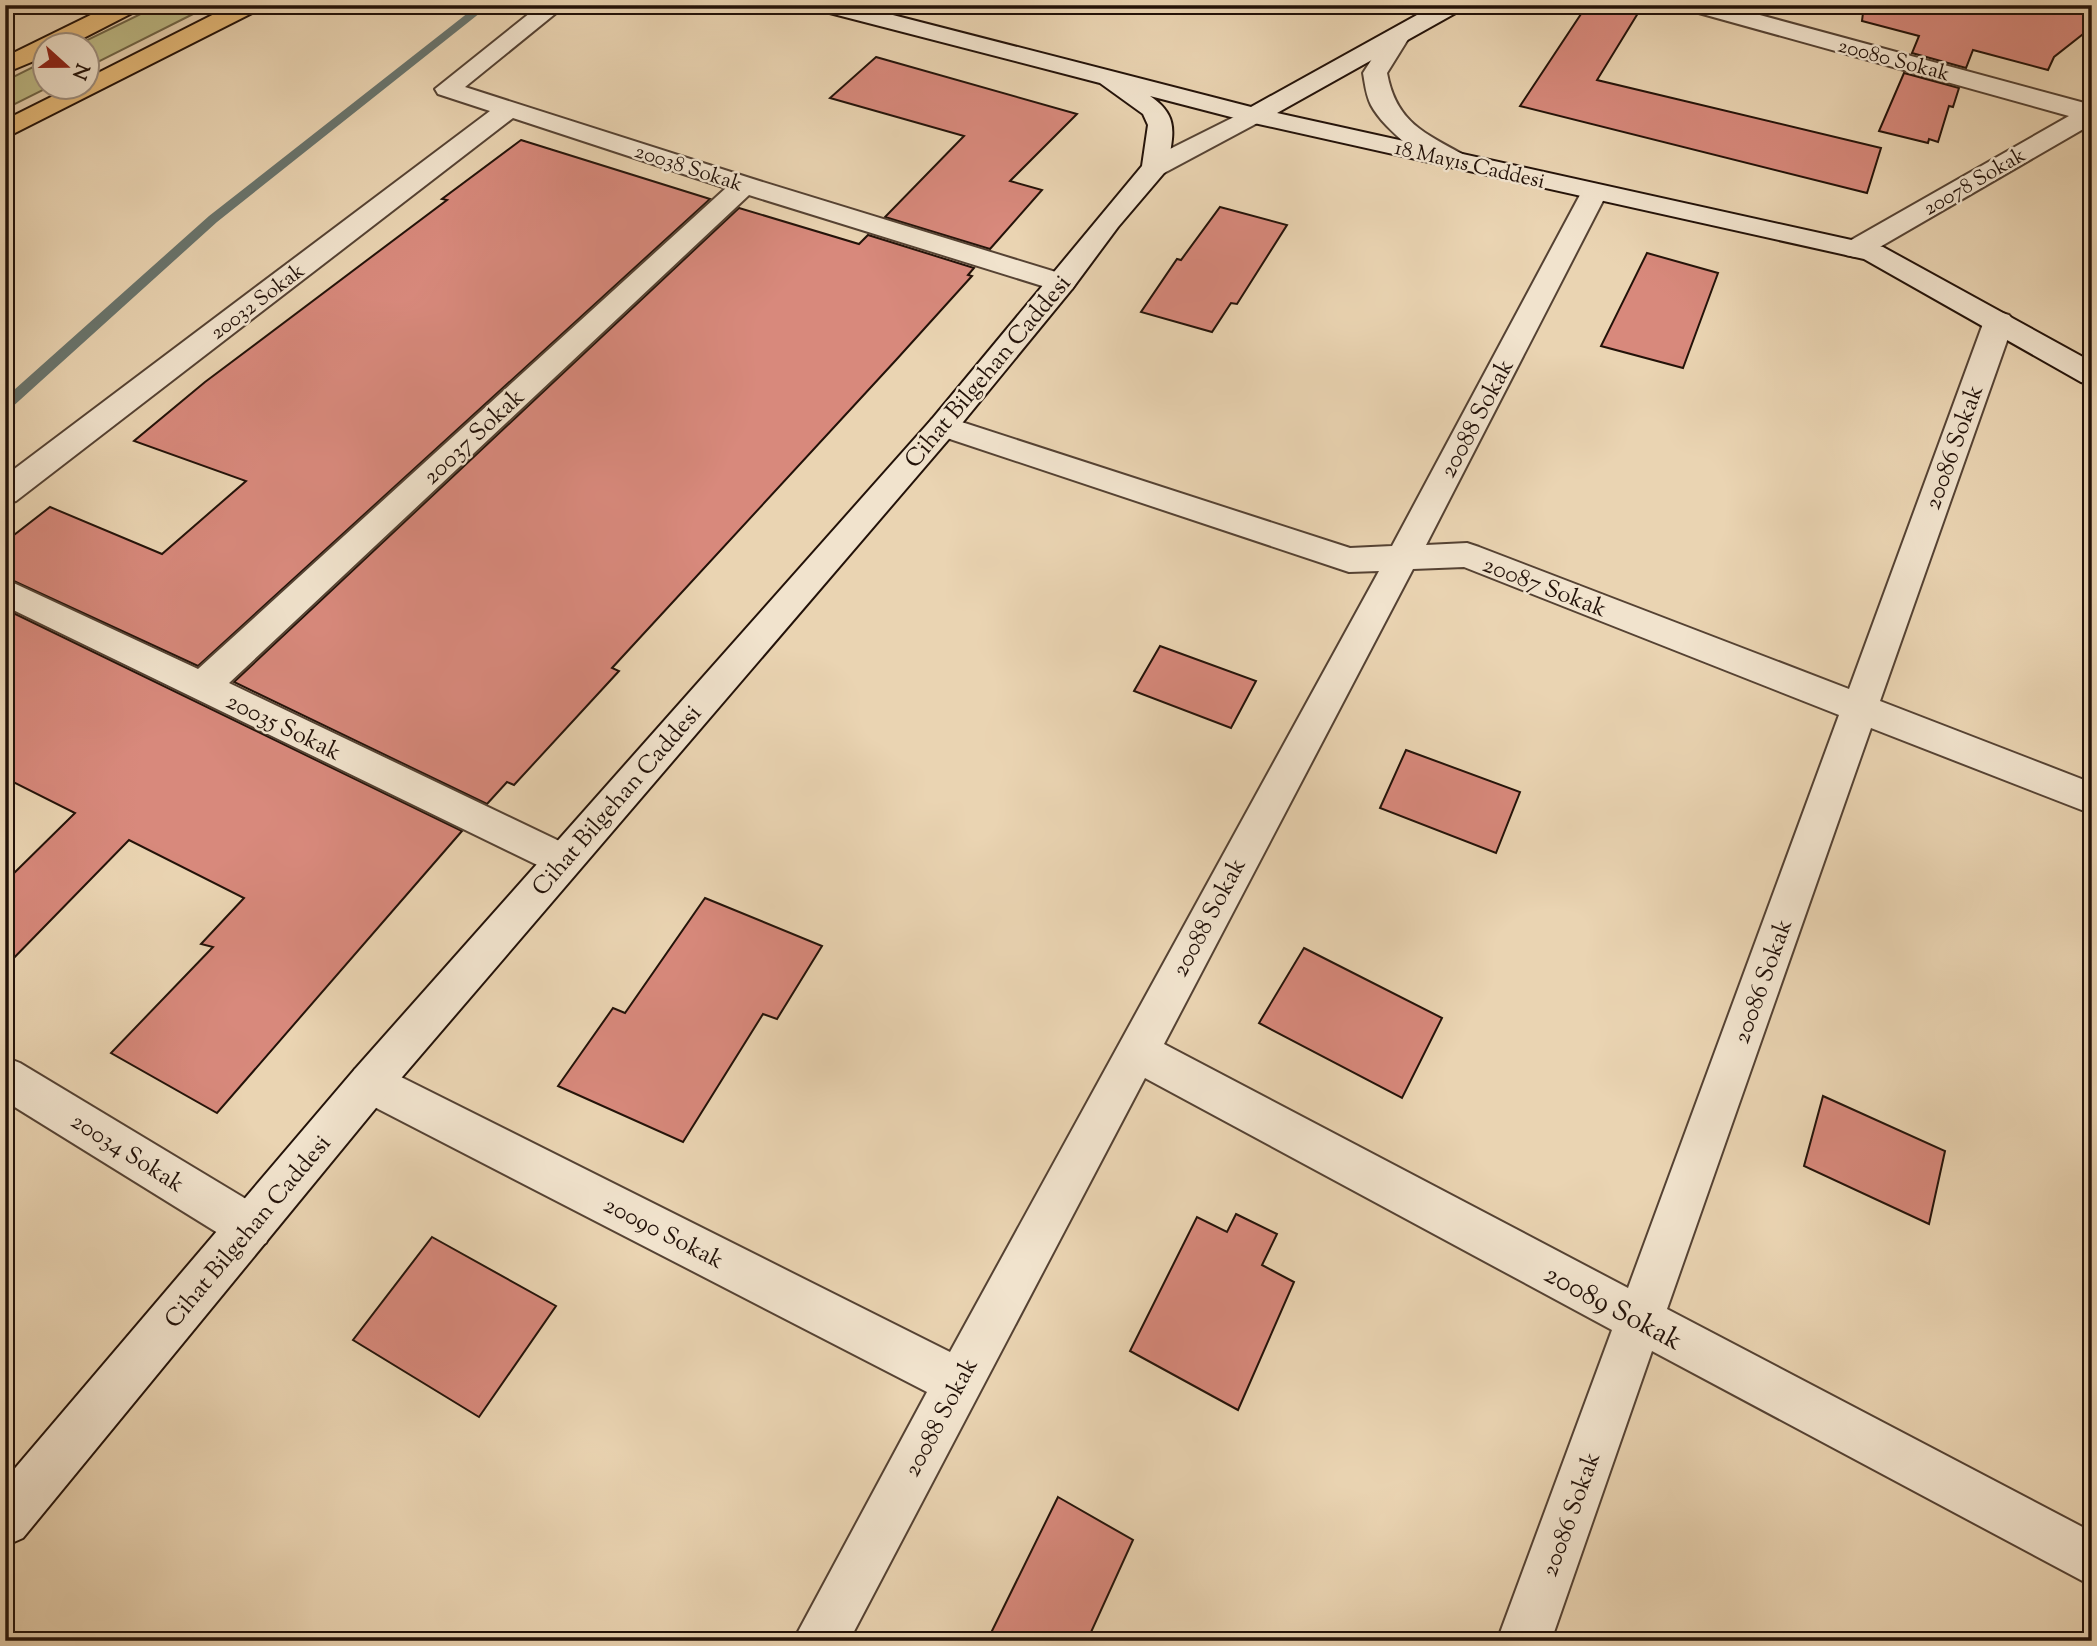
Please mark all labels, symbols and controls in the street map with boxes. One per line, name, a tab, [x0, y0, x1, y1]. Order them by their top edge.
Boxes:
north arrow	[32, 32, 102, 102]
street label: 20080 Sokak	[1834, 32, 1953, 90]
text: N	[64, 59, 95, 83]
street label: 18 Mayıs Caddesi	[1391, 134, 1548, 198]
street label: 20038 Sokak	[630, 137, 747, 201]
street label: 20078 Sokak	[1918, 141, 2032, 224]
street label: 20032 Sokak	[205, 257, 312, 348]
street label: Cihat Bilgehan Caddesi	[897, 268, 1080, 476]
street label: 20088 Sokak	[1432, 353, 1523, 484]
street label: 20037 Sokak	[416, 381, 533, 494]
street label: 20086 Sokak	[1917, 381, 1993, 515]
street label: 20087 Sokak	[1477, 549, 1611, 627]
street label: 20035 Sokak	[220, 685, 346, 770]
street label: Cihat Bilgehan Caddesi	[525, 698, 710, 904]
street label: 20088 Sokak	[1164, 852, 1255, 983]
street label: 20086 Sokak	[1726, 915, 1802, 1049]
street label: 20034 Sokak	[64, 1105, 190, 1202]
street label: Cihat Bilgehan Caddesi	[157, 1128, 340, 1336]
street label: 20090 Sokak	[597, 1189, 729, 1279]
street label: 20089 Sokak	[1536, 1255, 1689, 1362]
street label: 20088 Sokak	[896, 1352, 987, 1483]
street label: 20086 Sokak	[1534, 1448, 1610, 1582]

